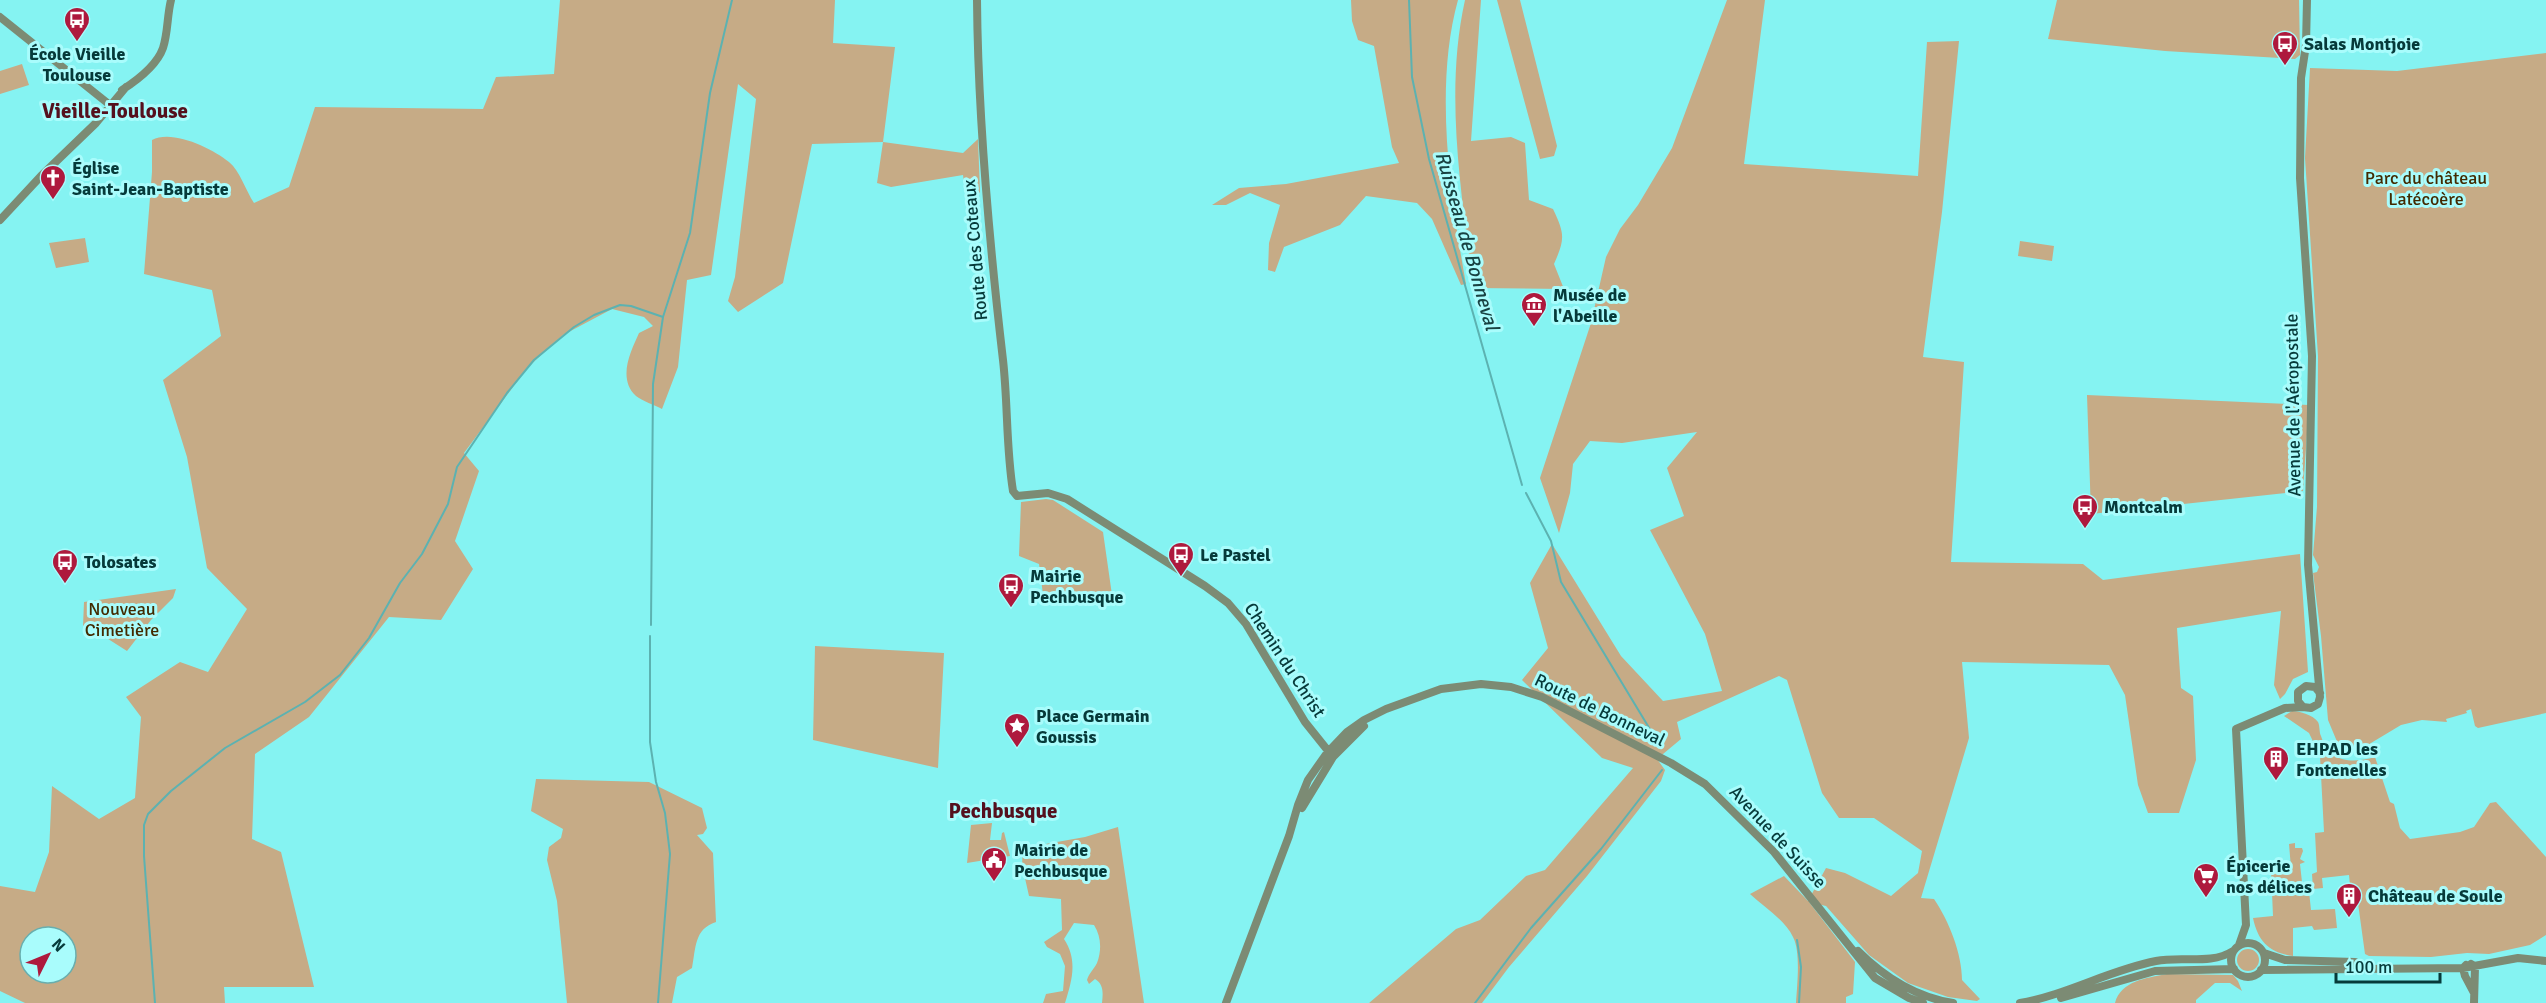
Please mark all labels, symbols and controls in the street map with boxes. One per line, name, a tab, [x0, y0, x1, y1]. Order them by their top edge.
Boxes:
bus stop icon: École Vieille Toulouse	[62, 5, 92, 43]
bus stop icon: Salas Montjoie	[2270, 29, 2300, 67]
place label: Salas Montjoie	[2304, 33, 2420, 55]
place label: École Vieille Toulouse	[29, 43, 125, 86]
district label: Vieille-Toulouse	[42, 98, 188, 124]
water label: Ruisseau de Bonneval	[1429, 149, 1505, 335]
place label: Église Saint-Jean-Baptiste	[72, 157, 229, 200]
church icon: Église Saint-Jean-Baptiste	[38, 163, 68, 201]
park label: Parc du château Latécoère	[2365, 167, 2487, 210]
street label: Route des Coteaux	[958, 178, 992, 321]
place label: Musée de l'Abeille	[1553, 284, 1626, 327]
museum icon: Musée de l'Abeille	[1519, 290, 1549, 328]
street label: Avenue de l'Aéropostale	[2280, 313, 2306, 497]
bus stop icon: Montcalm	[2070, 492, 2100, 530]
place label: Montcalm	[2104, 496, 2183, 518]
bus stop icon: Le Pastel	[1166, 540, 1196, 578]
place label: Le Pastel	[1200, 544, 1271, 566]
bus stop icon: Tolosates	[50, 547, 80, 585]
place label: Tolosates	[84, 551, 156, 573]
place label: Mairie Pechbusque	[1030, 565, 1123, 608]
bus stop icon: Mairie Pechbusque	[996, 571, 1026, 609]
park label: Nouveau Cimetière	[85, 598, 159, 641]
street label: Chemin du Christ	[1240, 598, 1330, 722]
street label: Route de Bonneval	[1531, 669, 1669, 751]
place label: Place Germain Goussis	[1036, 705, 1150, 748]
place icon: Place Germain Goussis	[1002, 711, 1032, 749]
place label: EHPAD les Fontenelles	[2296, 738, 2386, 781]
building icon: EHPAD les Fontenelles	[2261, 744, 2291, 782]
street label: Avenue de Suisse	[1725, 781, 1831, 893]
district label: Pechbusque	[949, 798, 1057, 824]
place label: Mairie de Pechbusque	[1014, 839, 1107, 882]
public building icon: Mairie de Pechbusque	[979, 845, 1009, 883]
place label: Épicerie nos délices	[2226, 855, 2312, 898]
supermarket icon: Épicerie nos délices	[2191, 861, 2221, 899]
building icon: Château de Soule	[2334, 881, 2364, 919]
place label: Château de Soule	[2368, 885, 2503, 907]
north arrow	[18, 925, 78, 985]
text: N	[47, 935, 69, 956]
scale bar	[2336, 946, 2440, 984]
text: 100 m	[2345, 956, 2392, 978]

